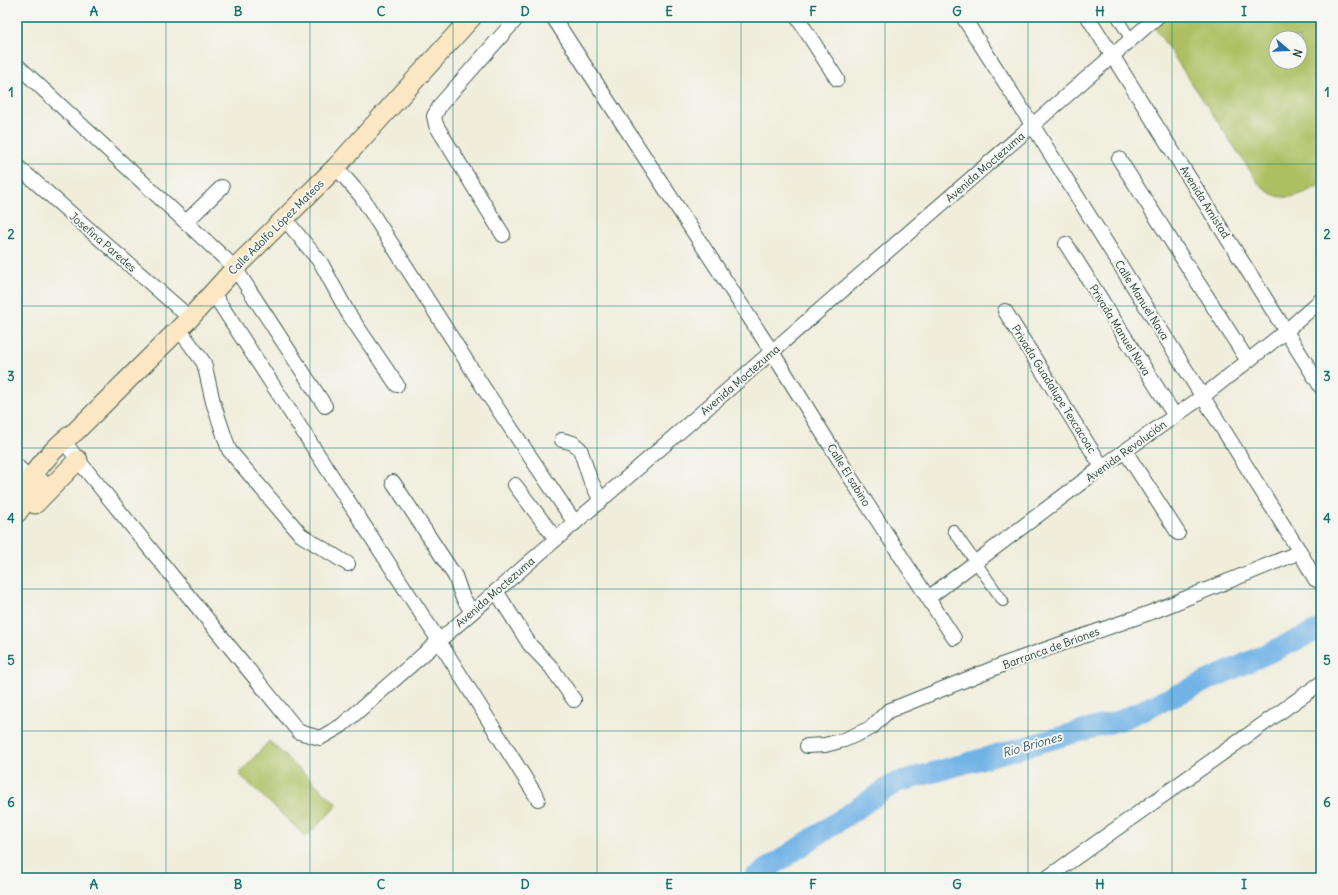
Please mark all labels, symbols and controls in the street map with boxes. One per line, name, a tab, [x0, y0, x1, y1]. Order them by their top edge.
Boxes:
text: A	[90, 3, 99, 20]
text: B	[234, 3, 243, 20]
text: C	[377, 3, 386, 20]
text: D	[520, 3, 530, 20]
text: E	[665, 3, 673, 20]
text: F	[809, 3, 817, 20]
text: G	[952, 3, 962, 20]
text: H	[1095, 3, 1105, 20]
text: I	[1241, 3, 1247, 20]
north arrow	[1268, 30, 1308, 70]
text: N	[1290, 47, 1305, 59]
text: 1	[8, 84, 14, 101]
text: 1	[1324, 84, 1330, 101]
street label: Avenida Moctezuma	[943, 129, 1027, 205]
street label: Avenida Amistad	[1177, 163, 1233, 241]
street label: Calle Adolfo López Mateos	[225, 176, 327, 278]
street label: Josefina Paredes	[67, 209, 139, 275]
text: 2	[7, 226, 15, 243]
text: 2	[1323, 226, 1331, 243]
street label: Calle Manuel Nava	[1112, 258, 1172, 342]
street label: Privada Manuel Nava	[1086, 282, 1154, 378]
street label: Privada Guadalupe Texcacoac	[1009, 322, 1100, 456]
street label: Avenida Moctezuma	[698, 342, 782, 418]
text: 3	[7, 368, 15, 385]
text: 3	[1323, 368, 1331, 385]
street label: Avenida Revolución	[1083, 417, 1169, 485]
street label: Calle El sabino	[824, 441, 874, 509]
text: 4	[7, 510, 15, 527]
text: 4	[1323, 510, 1331, 527]
street label: Avenida Moctezuma	[453, 554, 537, 630]
street label: Barranca de Briones	[1001, 624, 1101, 672]
text: 5	[7, 652, 15, 669]
text: 5	[1323, 652, 1331, 669]
water label: Rio Briones	[1000, 728, 1065, 760]
text: 6	[7, 794, 15, 811]
text: 6	[1323, 794, 1331, 811]
text: A	[90, 876, 99, 893]
text: B	[234, 876, 243, 893]
text: C	[377, 876, 386, 893]
text: D	[520, 876, 530, 893]
text: E	[665, 876, 673, 893]
text: F	[809, 876, 817, 893]
text: G	[952, 876, 962, 893]
text: H	[1095, 876, 1105, 893]
text: I	[1241, 876, 1247, 893]

